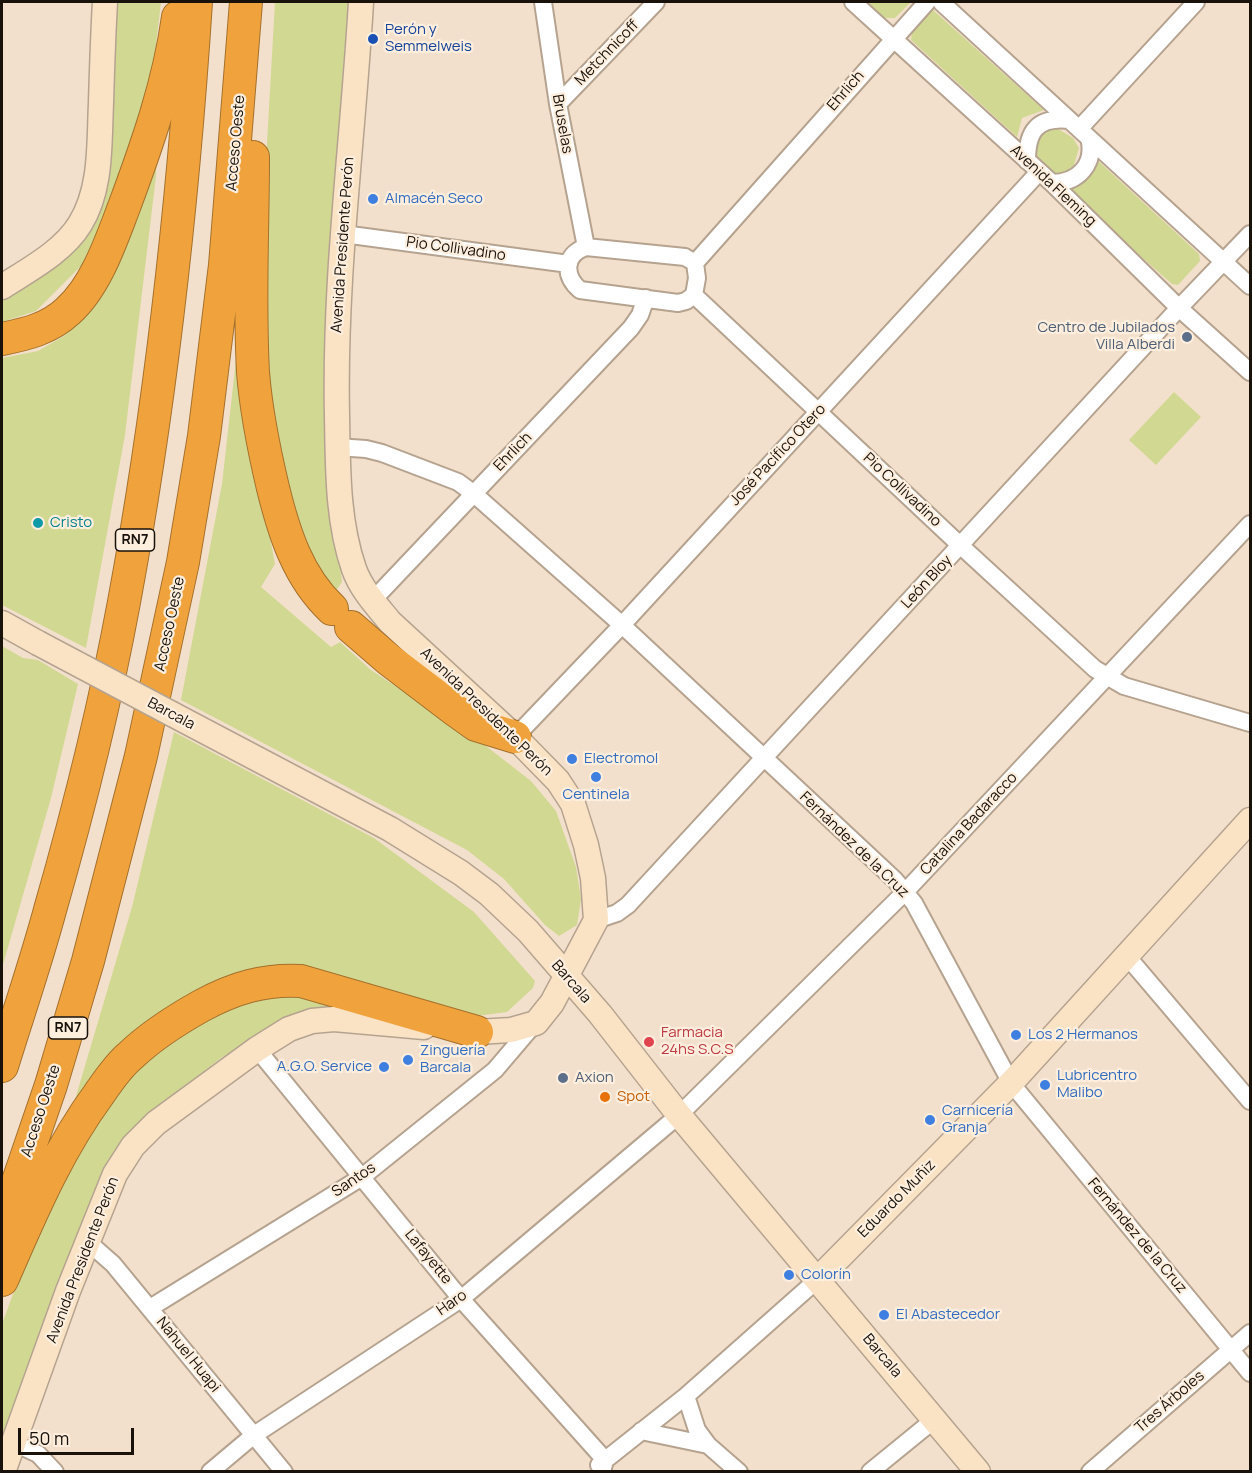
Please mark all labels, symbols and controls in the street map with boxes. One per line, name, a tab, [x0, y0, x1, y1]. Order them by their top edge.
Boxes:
street label: Metchnicoff	[571, 17, 643, 89]
place label: Perón y Semmelweis	[385, 21, 472, 56]
marker: Perón y Semmelweis	[366, 32, 380, 46]
street label: Ehrlich	[824, 67, 868, 115]
street label: Bruselas	[548, 93, 576, 155]
street label: Acceso Oeste	[223, 94, 249, 192]
street label: Avenida Fleming	[1006, 142, 1100, 230]
street label: Avenida Presidente Perón	[328, 156, 358, 334]
place label: Almacén Seco	[385, 190, 483, 208]
marker: Almacén Seco	[366, 192, 380, 206]
street label: Pio Collivadino	[405, 233, 507, 265]
place label: Centro de Jubilados Villa Alberdi	[1037, 319, 1175, 354]
marker: Centro de Jubilados Villa Alberdi	[1180, 330, 1194, 344]
street label: José Pacífico Otero	[726, 400, 830, 510]
street label: Ehrlich	[490, 429, 536, 475]
street label: Pio Collivadino	[859, 449, 945, 531]
place label: Cristo	[50, 514, 92, 532]
marker: Cristo	[31, 516, 45, 530]
road number: RN7	[116, 529, 154, 551]
street label: León Bloy	[898, 552, 956, 612]
street label: Acceso Oeste	[151, 575, 189, 673]
street label: Avenida Presidente Perón	[416, 644, 556, 780]
street label: Barcala	[144, 694, 198, 734]
place label: Electromol	[584, 750, 658, 768]
marker: Electromol	[565, 752, 579, 766]
street label: Catalina Badaracco	[917, 769, 1021, 879]
marker: Centinela	[589, 770, 603, 784]
place label: Centinela	[562, 786, 630, 804]
street label: Fernández de la Cruz	[796, 788, 912, 902]
street label: Barcala	[547, 957, 595, 1007]
road number: RN7	[48, 1017, 88, 1039]
place label: Farmacia 24hs S.C.S	[661, 1024, 734, 1059]
place label: Los 2 Hermanos	[1028, 1026, 1138, 1044]
marker: Los 2 Hermanos	[1009, 1028, 1023, 1042]
marker: Farmacia 24hs S.C.S	[642, 1035, 656, 1049]
place label: Zinguería Barcala	[420, 1042, 485, 1077]
marker: Zinguería Barcala	[401, 1053, 415, 1067]
place label: A.G.O. Service	[277, 1058, 372, 1076]
marker: A.G.O. Service	[377, 1060, 391, 1074]
street label: Acceso Oeste	[18, 1063, 64, 1159]
place label: Lubricentro Malibo	[1057, 1067, 1137, 1102]
place label: Axion	[575, 1069, 614, 1087]
marker: Axion	[556, 1071, 570, 1085]
marker: Lubricentro Malibo	[1038, 1078, 1052, 1092]
place label: Spot	[617, 1088, 650, 1106]
marker: Spot	[598, 1090, 612, 1104]
place label: Carnicería Granja	[942, 1102, 1013, 1137]
marker: Carnicería Granja	[923, 1113, 937, 1127]
street label: Eduardo Muñiz	[854, 1156, 940, 1242]
street label: Santos	[329, 1159, 379, 1201]
street label: Avenida Presidente Perón	[43, 1174, 123, 1346]
street label: Fernández de la Cruz	[1084, 1175, 1190, 1297]
street label: Lafayette	[400, 1226, 456, 1288]
place label: Colorín	[801, 1266, 851, 1284]
marker: Colorín	[782, 1268, 796, 1282]
street label: Haro	[433, 1286, 471, 1320]
place label: El Abastecedor	[896, 1306, 1000, 1324]
marker: El Abastecedor	[877, 1308, 891, 1322]
street label: Nahuel Huapi	[152, 1314, 224, 1396]
street label: Barcala	[859, 1331, 905, 1381]
street label: Tres Árboles	[1132, 1367, 1208, 1437]
scale bar	[21, 1416, 136, 1454]
text: 50 m	[29, 1426, 69, 1450]

